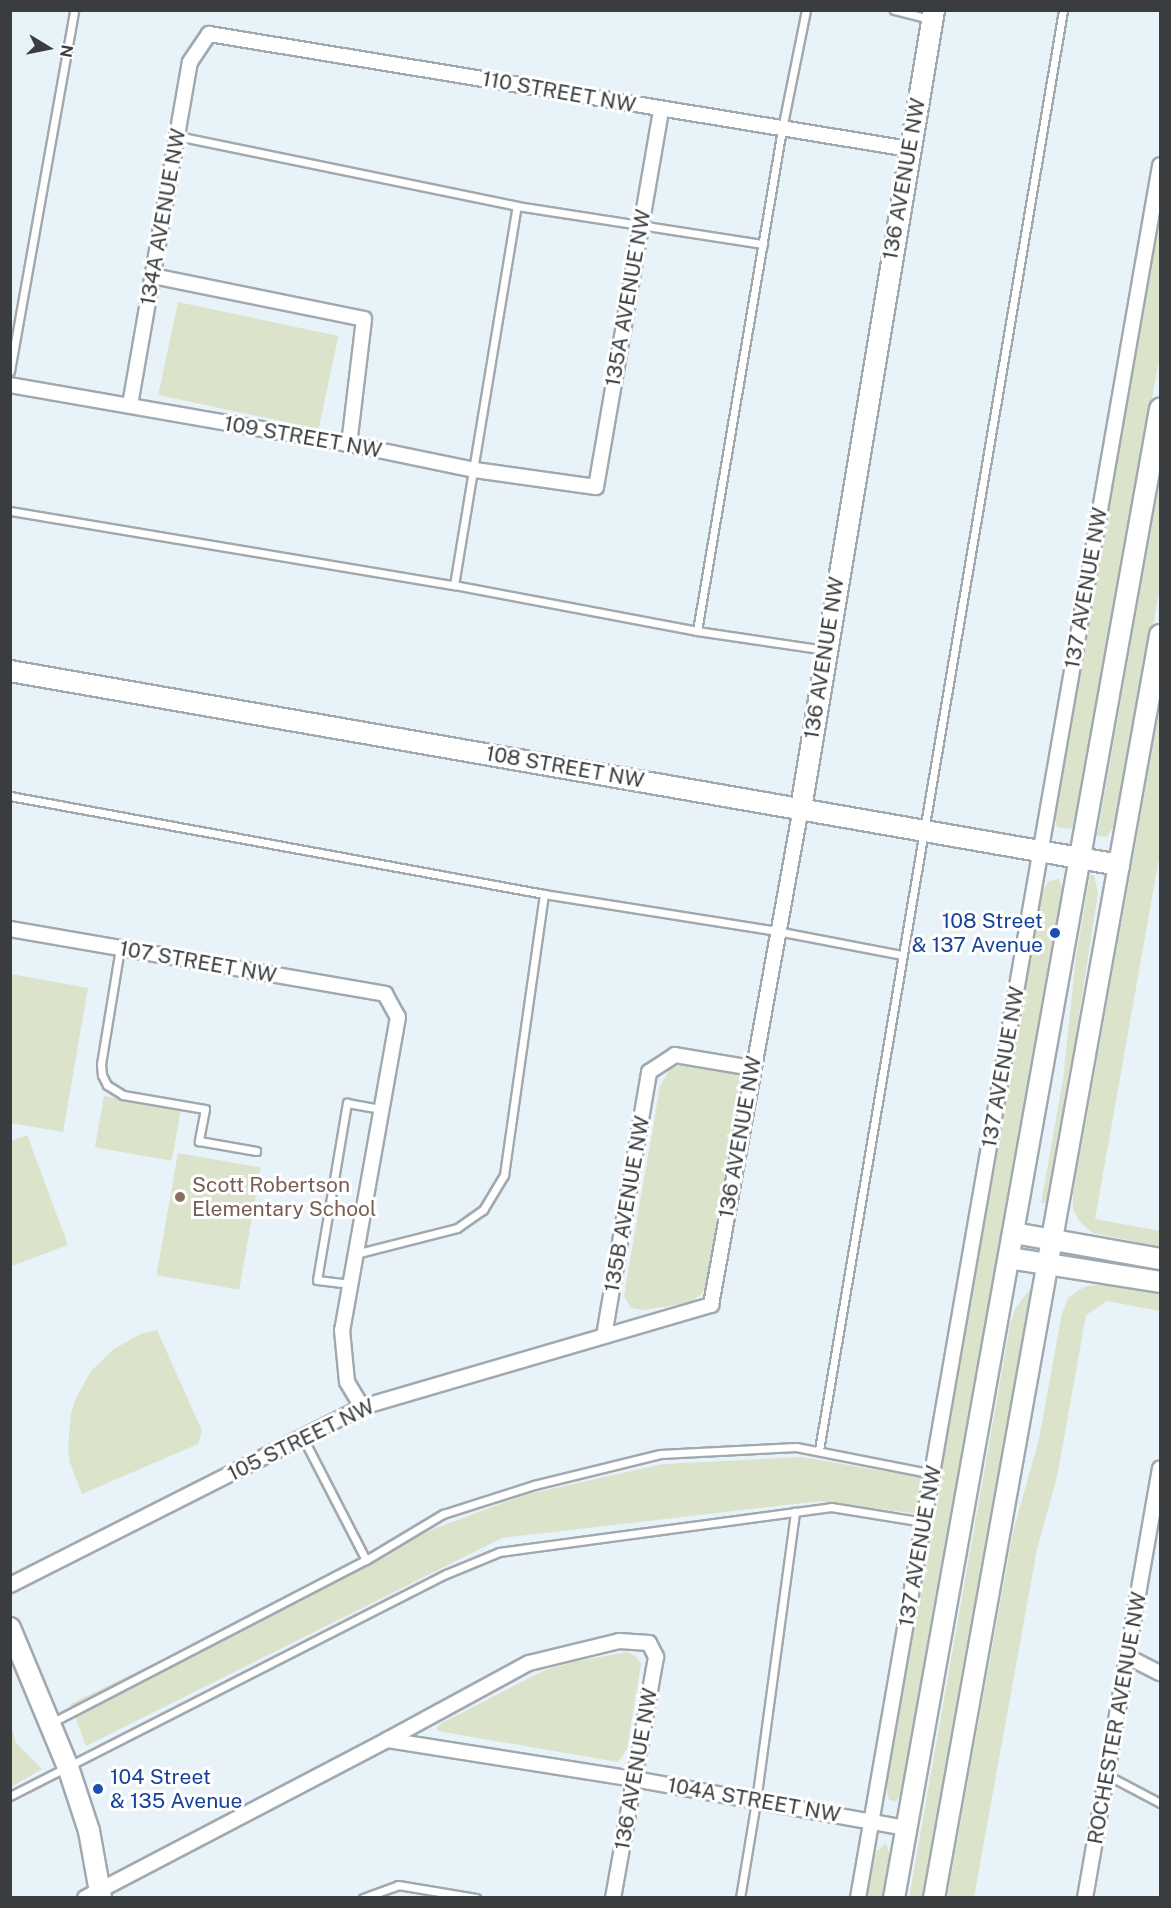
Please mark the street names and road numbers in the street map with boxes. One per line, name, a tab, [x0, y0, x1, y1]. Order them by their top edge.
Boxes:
street label: 110 STREET NW	[480, 66, 638, 118]
street label: 136 AVENUE NW	[877, 96, 931, 262]
street label: 134A AVENUE NW	[135, 127, 191, 307]
street label: 135A AVENUE NW	[600, 207, 656, 389]
street label: 109 STREET NW	[222, 411, 384, 463]
street label: 137 AVENUE NW	[1059, 505, 1113, 671]
street label: 136 AVENUE NW	[799, 575, 849, 741]
street label: 108 STREET NW	[484, 741, 646, 793]
street label: 107 STREET NW	[117, 936, 279, 988]
street label: 137 AVENUE NW	[976, 984, 1030, 1150]
street label: 136 AVENUE NW	[713, 1054, 767, 1220]
street label: 135B AVENUE NW	[599, 1114, 655, 1294]
street label: 105 STREET NW	[223, 1394, 379, 1486]
street label: 137 AVENUE NW	[893, 1463, 947, 1629]
street label: ROCHESTER AVENUE NW	[1082, 1590, 1152, 1846]
street label: 136 AVENUE NW	[609, 1686, 663, 1852]
street label: 104A STREET NW	[666, 1772, 842, 1828]

